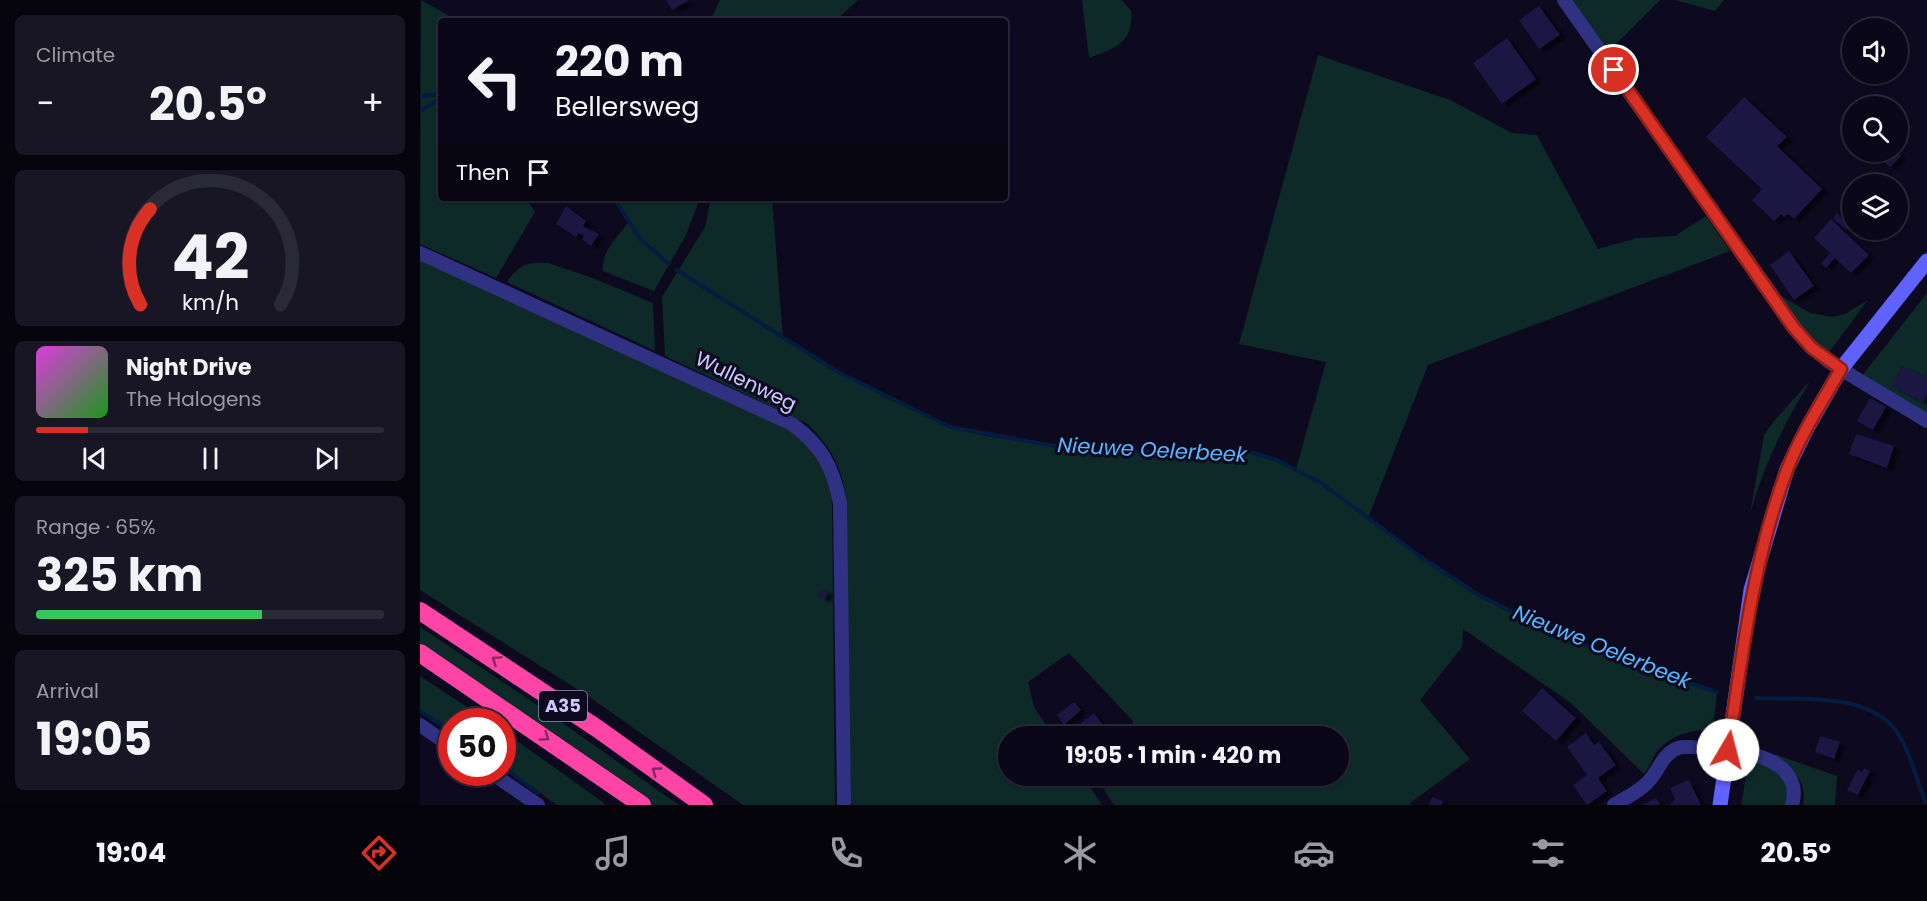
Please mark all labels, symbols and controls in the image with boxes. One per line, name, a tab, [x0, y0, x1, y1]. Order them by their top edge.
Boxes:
map controls	[1842, 18, 1908, 240]
button: sound	[1842, 18, 1908, 84]
text: 220 m	[555, 32, 684, 91]
text: Climate	[36, 41, 115, 69]
icon: left	[456, 42, 534, 120]
pin	[1588, 44, 1639, 95]
icon: arrive	[1597, 53, 1630, 86]
text: 20.5°	[149, 73, 267, 136]
text: −	[36, 80, 54, 127]
text: +	[361, 80, 384, 127]
text: Bellersweg	[555, 88, 700, 125]
button: search	[1842, 96, 1908, 162]
icon: arrive	[522, 156, 555, 189]
text: Then	[456, 157, 510, 188]
button: layers	[1842, 174, 1908, 240]
text: 42	[171, 213, 249, 301]
text: km/h	[181, 287, 239, 318]
street label: Wullenweg	[691, 344, 801, 418]
text: Night Drive	[126, 352, 252, 383]
text: The Halogens	[126, 385, 262, 413]
water label: Nieuwe Oelerbeek	[1057, 430, 1249, 469]
icon: previous	[78, 442, 111, 475]
icon: pause	[194, 442, 227, 475]
icon: next	[310, 442, 343, 475]
text: Range · 65%	[36, 513, 156, 541]
text: 325 km	[36, 544, 203, 607]
water label: Nieuwe Oelerbeek	[1509, 598, 1697, 696]
one-way arrow	[491, 656, 502, 667]
text: Arrival	[36, 677, 99, 705]
road number: A35	[539, 691, 587, 721]
text: 19:05	[36, 708, 152, 771]
speed limit sign: 50	[438, 708, 516, 786]
position arrow	[1696, 718, 1760, 782]
one-way arrow	[539, 730, 550, 741]
text: 19:05 · 1 min · 420 m	[1066, 740, 1281, 771]
one-way arrow	[652, 767, 663, 778]
icon: directions	[358, 832, 400, 874]
icon: music	[592, 832, 634, 874]
icon: phone	[825, 832, 867, 874]
icon: climate	[1059, 832, 1101, 874]
icon: car	[1293, 832, 1335, 874]
icon: filters	[1527, 832, 1569, 874]
text: 19:04	[96, 834, 166, 871]
text: 20.5°	[1760, 834, 1831, 871]

